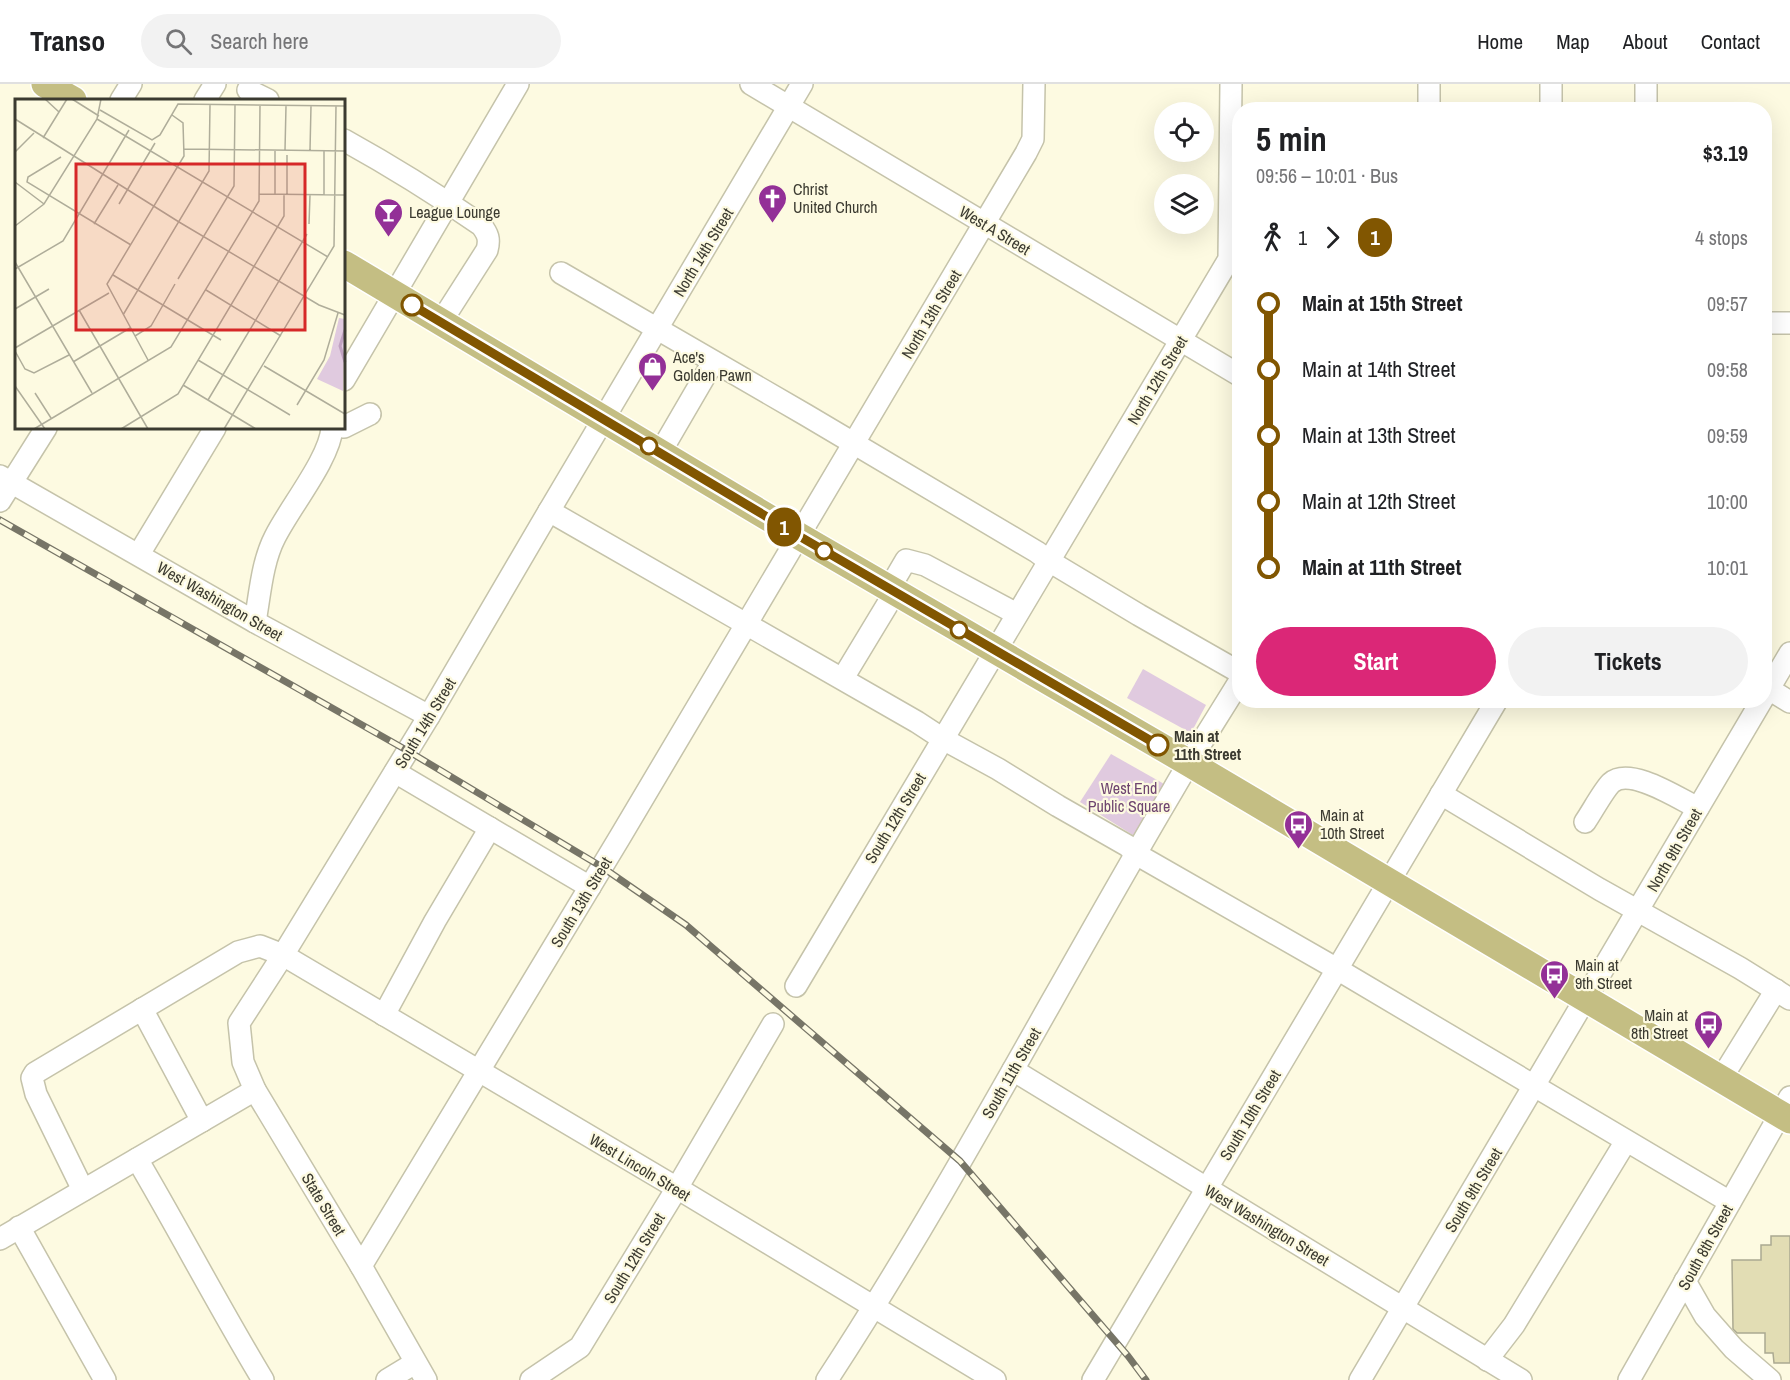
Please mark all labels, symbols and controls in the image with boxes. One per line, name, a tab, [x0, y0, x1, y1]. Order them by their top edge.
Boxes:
search box	[141, 14, 561, 68]
text: Transo	[30, 22, 105, 60]
icon: search	[162, 25, 195, 58]
text: Search here	[210, 26, 309, 56]
text: Home	[1477, 27, 1523, 56]
text: Map	[1556, 27, 1590, 56]
text: About	[1623, 27, 1668, 56]
text: Contact	[1701, 27, 1760, 56]
inset map	[15, 99, 345, 429]
map controls	[1154, 102, 1214, 234]
button: locate	[1154, 102, 1214, 162]
text: 5 min	[1256, 117, 1327, 161]
text: $3.19	[1703, 138, 1748, 168]
text: 09:56 – 10:01 · Bus	[1256, 162, 1398, 189]
button: layers	[1154, 174, 1214, 234]
place label: Christ United Church	[793, 178, 878, 218]
church icon: Christ United Church	[756, 182, 788, 224]
bar icon: League Lounge	[372, 196, 404, 238]
street label: West A Street	[955, 200, 1035, 260]
place label: League Lounge	[409, 201, 500, 223]
street label: North 14th Street	[668, 203, 738, 300]
icon: walk	[1256, 221, 1289, 254]
icon: forward	[1316, 221, 1349, 254]
text: 1	[1370, 223, 1380, 252]
text: 1	[1298, 224, 1307, 251]
text: 4 stops	[1695, 224, 1748, 251]
street label: North 13th Street	[896, 265, 966, 362]
text: Main at 15th Street	[1302, 288, 1462, 318]
text: 09:57	[1707, 290, 1748, 317]
unlabelled marker	[401, 294, 423, 316]
street label: North 12th Street	[1122, 331, 1192, 428]
place label: Ace's Golden Pawn	[672, 346, 752, 386]
shop icon: Ace's Golden Pawn	[636, 350, 668, 392]
text: Main at 14th Street	[1302, 354, 1455, 384]
text: 09:58	[1707, 356, 1748, 383]
text: Main at 13th Street	[1302, 420, 1455, 450]
text: 09:59	[1707, 422, 1748, 449]
unlabelled marker	[640, 437, 658, 455]
text: Main at 12th Street	[1302, 486, 1455, 516]
text: 10:00	[1707, 488, 1748, 515]
line badge: 1	[764, 508, 804, 546]
text: 1	[779, 513, 789, 542]
unlabelled marker	[815, 542, 833, 560]
text: Main at 11th Street	[1302, 552, 1461, 582]
text: 10:01	[1707, 554, 1748, 581]
street label: West Washington Street	[153, 556, 287, 646]
unlabelled marker	[950, 621, 968, 639]
button: Start	[1256, 627, 1496, 696]
button: Tickets	[1508, 627, 1748, 696]
street label: South 14th Street	[389, 673, 461, 772]
place label: Main at 11th Street	[1174, 725, 1242, 765]
marker: Main at 11th Street	[1147, 734, 1169, 756]
street label: South 12th Street	[859, 768, 931, 867]
park label: West End Public Square	[1088, 777, 1170, 817]
place label: Main at 10th Street	[1320, 804, 1385, 844]
street label: North 9th Street	[1641, 804, 1707, 896]
bus stop icon: Main at 10th Street	[1283, 808, 1315, 850]
street label: South 13th Street	[545, 852, 617, 951]
place label: Main at 9th Street	[1575, 954, 1632, 994]
bus stop icon: Main at 9th Street	[1538, 958, 1570, 1000]
place label: Main at 8th Street	[1631, 1004, 1688, 1044]
bus stop icon: Main at 8th Street	[1693, 1008, 1725, 1050]
street label: South 11th Street	[976, 1023, 1046, 1122]
street label: South 10th Street	[1214, 1065, 1286, 1164]
street label: West Lincoln Street	[585, 1128, 695, 1206]
street label: South 9th Street	[1439, 1143, 1507, 1236]
street label: State Street	[297, 1169, 351, 1240]
street label: West Washington Street	[1201, 1179, 1334, 1271]
street label: South 8th Street	[1672, 1200, 1738, 1294]
street label: South 12th Street	[598, 1208, 670, 1307]

